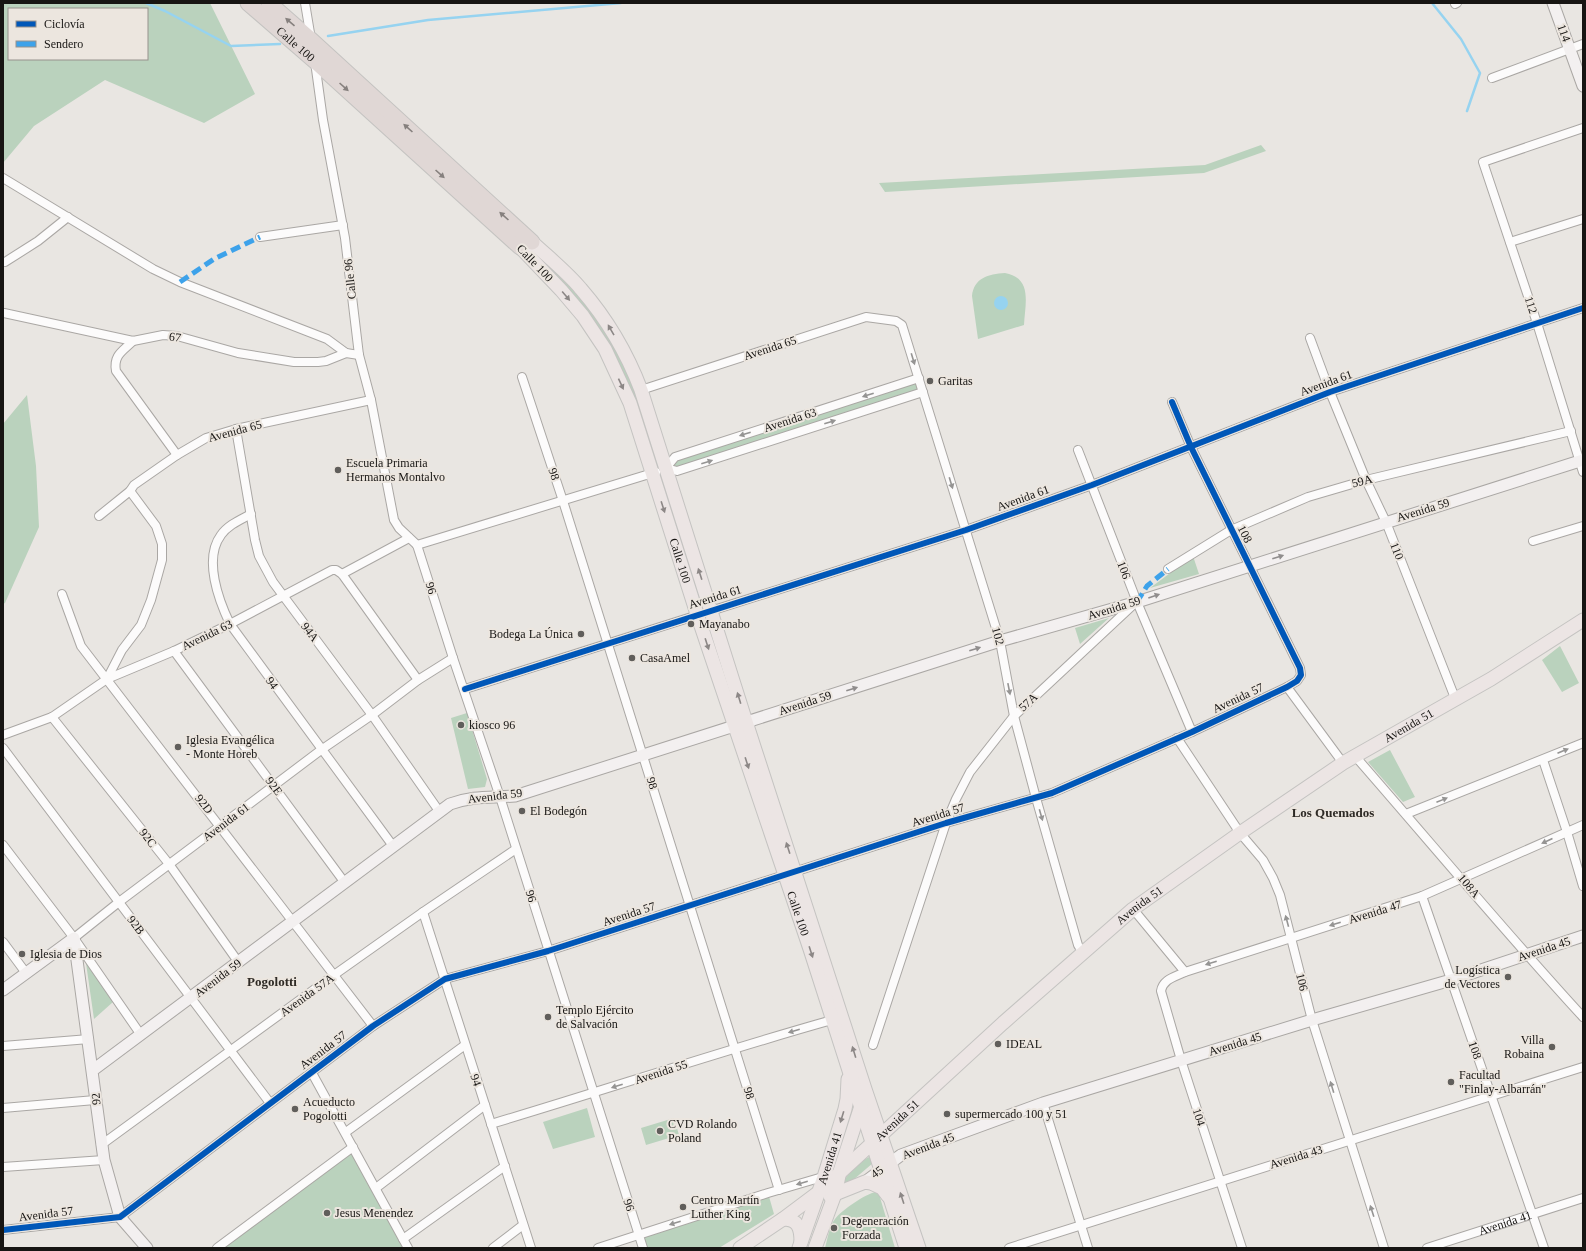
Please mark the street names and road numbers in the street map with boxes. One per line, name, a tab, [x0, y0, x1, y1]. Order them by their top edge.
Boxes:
street label: 114	[1554, 22, 1574, 44]
street label: Calle 100	[274, 24, 318, 65]
street label: Calle 100	[514, 241, 556, 285]
street label: Calle 96	[341, 258, 359, 300]
street label: 112	[1522, 294, 1540, 316]
street label: 67	[168, 329, 182, 345]
street label: Avenida 65	[742, 333, 798, 363]
street label: Avenida 61	[1298, 367, 1354, 399]
street label: Avenida 63	[762, 405, 818, 435]
street label: Avenida 65	[207, 417, 263, 445]
street label: 98	[545, 466, 563, 482]
street label: 59A	[1350, 471, 1374, 490]
street label: Avenida 61	[995, 482, 1051, 514]
street label: Avenida 59	[1395, 495, 1451, 525]
street label: 108	[1235, 523, 1255, 545]
street label: Calle 100	[666, 536, 694, 585]
street label: 110	[1387, 540, 1407, 562]
street label: 106	[1114, 559, 1134, 581]
street label: 96	[423, 580, 439, 596]
street label: Avenida 61	[687, 582, 743, 612]
street label: Avenida 59	[1086, 593, 1142, 623]
street label: Avenida 63	[179, 617, 235, 653]
street label: 94A	[298, 620, 322, 645]
street label: 102	[989, 625, 1007, 647]
street label: 94	[263, 674, 281, 692]
street label: Avenida 57	[1210, 680, 1266, 716]
street label: Avenida 59	[777, 688, 833, 718]
street label: 57A	[1016, 690, 1041, 714]
street label: Avenida 51	[1381, 706, 1436, 745]
street label: 92E	[263, 774, 285, 798]
street label: 98	[644, 775, 660, 791]
street label: Avenida 59	[467, 786, 523, 806]
street label: 92D	[192, 792, 216, 817]
street label: Avenida 61	[200, 800, 252, 844]
street label: Avenida 57	[910, 800, 966, 830]
street label: 92C	[136, 826, 160, 850]
street label: 108A	[1455, 871, 1483, 901]
street label: Avenida 51	[1113, 883, 1165, 927]
street label: 96	[523, 888, 539, 904]
street label: Calle 100	[784, 889, 812, 938]
street label: Avenida 47	[1347, 897, 1403, 927]
street label: Avenida 57	[601, 899, 657, 929]
street label: 92B	[124, 913, 148, 937]
street label: Avenida 45	[1516, 934, 1572, 964]
street label: Avenida 59	[192, 956, 244, 1000]
street label: Avenida 57A	[277, 971, 337, 1019]
street label: 106	[1293, 972, 1311, 992]
street label: Avenida 57	[297, 1028, 349, 1072]
street label: Avenida 45	[1207, 1029, 1263, 1059]
street label: 108	[1465, 1039, 1485, 1061]
street label: Avenida 55	[633, 1057, 689, 1087]
street label: 94	[467, 1072, 485, 1088]
street label: 98	[741, 1085, 757, 1101]
street label: 92	[88, 1092, 104, 1106]
street label: Avenida 51	[872, 1097, 922, 1144]
street label: 104	[1190, 1106, 1208, 1128]
street label: Avenida 41	[815, 1130, 845, 1187]
street label: Avenida 45	[900, 1130, 956, 1162]
street label: Avenida 43	[1268, 1142, 1324, 1172]
street label: 45	[868, 1163, 886, 1181]
street label: 96	[620, 1197, 638, 1213]
street label: Avenida 57	[18, 1204, 74, 1224]
street label: Avenida 41	[1477, 1208, 1533, 1238]

